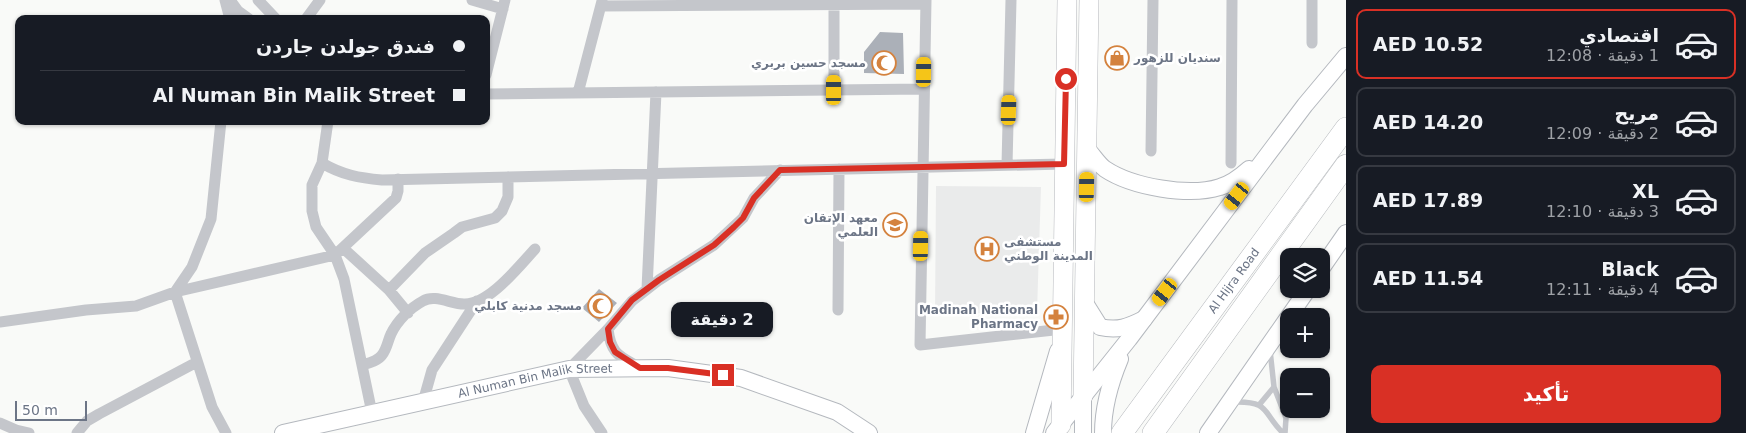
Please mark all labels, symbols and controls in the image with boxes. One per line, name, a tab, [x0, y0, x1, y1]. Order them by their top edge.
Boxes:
icon: car	[1674, 22, 1719, 67]
text: اقتصادي	[1579, 24, 1659, 46]
text: AED 10.52	[1373, 33, 1483, 55]
text: فندق جولدن جاردن	[256, 35, 435, 57]
shop icon: سنديان للزهور	[1104, 45, 1130, 71]
text: 1 دقيقة · 12:08	[1546, 46, 1659, 65]
mosque icon: مسجد حسين بربري	[871, 50, 897, 76]
place label: سنديان للزهور	[1133, 51, 1221, 66]
place label: مسجد حسين بربري	[751, 56, 866, 70]
car	[916, 57, 931, 87]
route start	[1055, 68, 1077, 90]
car	[826, 75, 841, 105]
text: Al Numan Bin Malik Street	[153, 84, 435, 106]
car	[1000, 95, 1017, 125]
icon: car	[1674, 100, 1719, 145]
text: مريح	[1615, 102, 1659, 124]
text: AED 14.20	[1373, 111, 1483, 133]
text: 2 دقيقة · 12:09	[1546, 124, 1659, 143]
car	[1079, 172, 1094, 202]
icon: car	[1674, 178, 1719, 223]
car	[1221, 180, 1252, 212]
text: XL	[1632, 180, 1659, 202]
text: AED 17.89	[1373, 189, 1483, 211]
text: 3 دقيقة · 12:10	[1546, 202, 1659, 221]
place label: معهد الإتقان العلمي	[804, 211, 878, 239]
school or university icon: معهد الإتقان العلمي	[882, 212, 908, 238]
car	[913, 231, 928, 261]
place label: مستشفى المدينة الوطني	[1004, 235, 1093, 264]
hospital icon: مستشفى المدينة الوطني	[974, 236, 1000, 262]
street label: Al Hijra Road	[1205, 245, 1262, 316]
map controls	[1280, 248, 1330, 418]
button: layers	[1280, 248, 1330, 298]
icon: car	[1674, 256, 1719, 301]
text: Black	[1601, 258, 1659, 280]
text: AED 11.54	[1373, 267, 1483, 289]
car	[1149, 276, 1180, 308]
text: 4 دقيقة · 12:11	[1546, 280, 1659, 299]
mosque icon: مسجد مدنية كابلي	[587, 293, 613, 319]
place label: مسجد مدنية كابلي	[474, 299, 582, 313]
callout: 2 دقيقة	[672, 302, 774, 338]
place label: Madinah National Pharmacy	[919, 303, 1038, 331]
pharmacy icon: Madinah National Pharmacy	[1043, 304, 1069, 330]
button: +	[1280, 308, 1330, 358]
text: 2 دقيقة	[690, 310, 754, 329]
street label: Al Numan Bin Malik Street	[457, 361, 613, 401]
route end	[712, 364, 734, 386]
button: تأكيد	[1371, 365, 1721, 423]
button: −	[1280, 368, 1330, 418]
scale bar	[15, 398, 88, 421]
text: 50 m	[22, 402, 58, 418]

